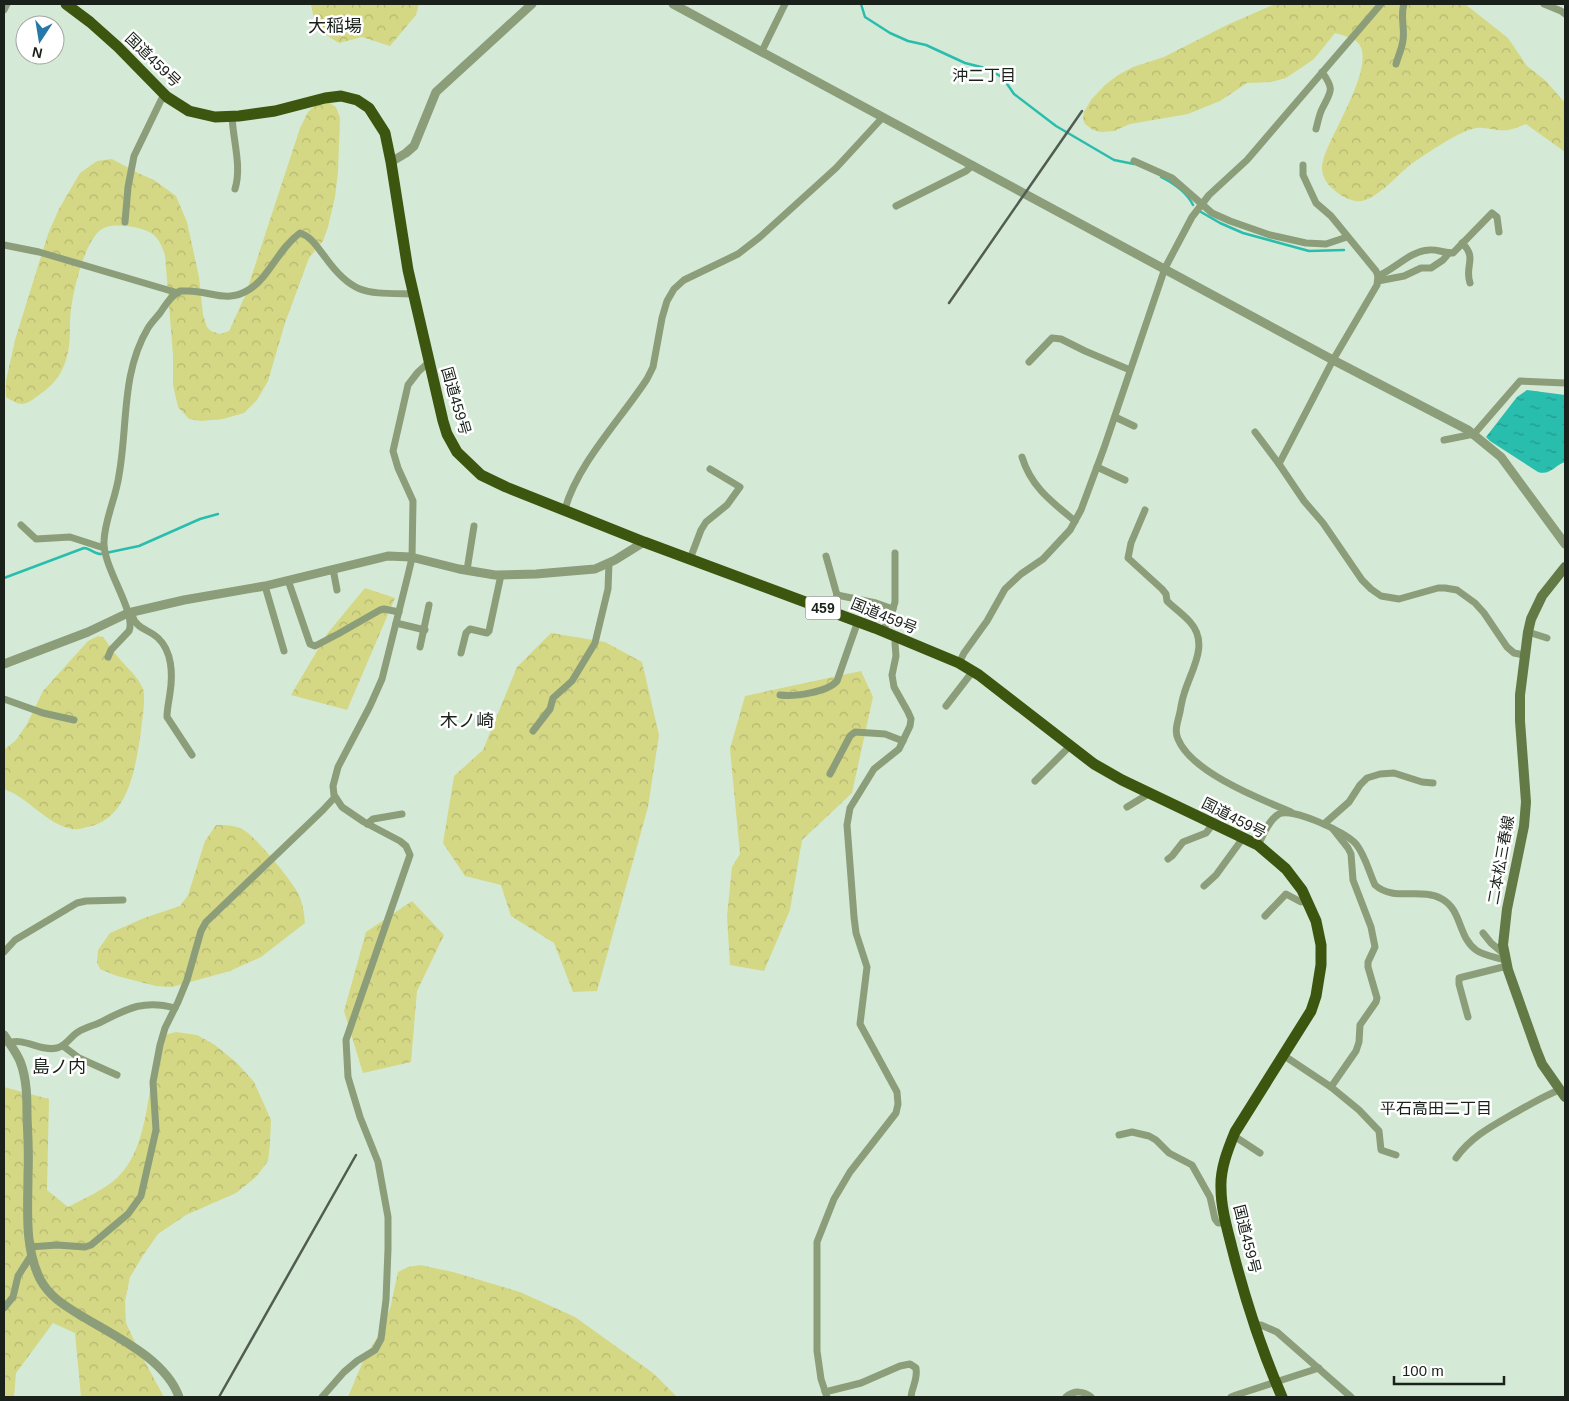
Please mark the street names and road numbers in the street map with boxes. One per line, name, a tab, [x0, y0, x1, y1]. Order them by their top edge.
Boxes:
street label: 国道459号	[122, 29, 184, 90]
street label: 国道459号	[439, 365, 474, 437]
street label: 国道459号	[849, 595, 920, 637]
road number: 459	[806, 596, 840, 620]
street label: 国道459号	[1199, 794, 1269, 841]
street label: 二本松三春線	[1484, 814, 1517, 906]
street label: 国道459号	[1231, 1203, 1264, 1275]

